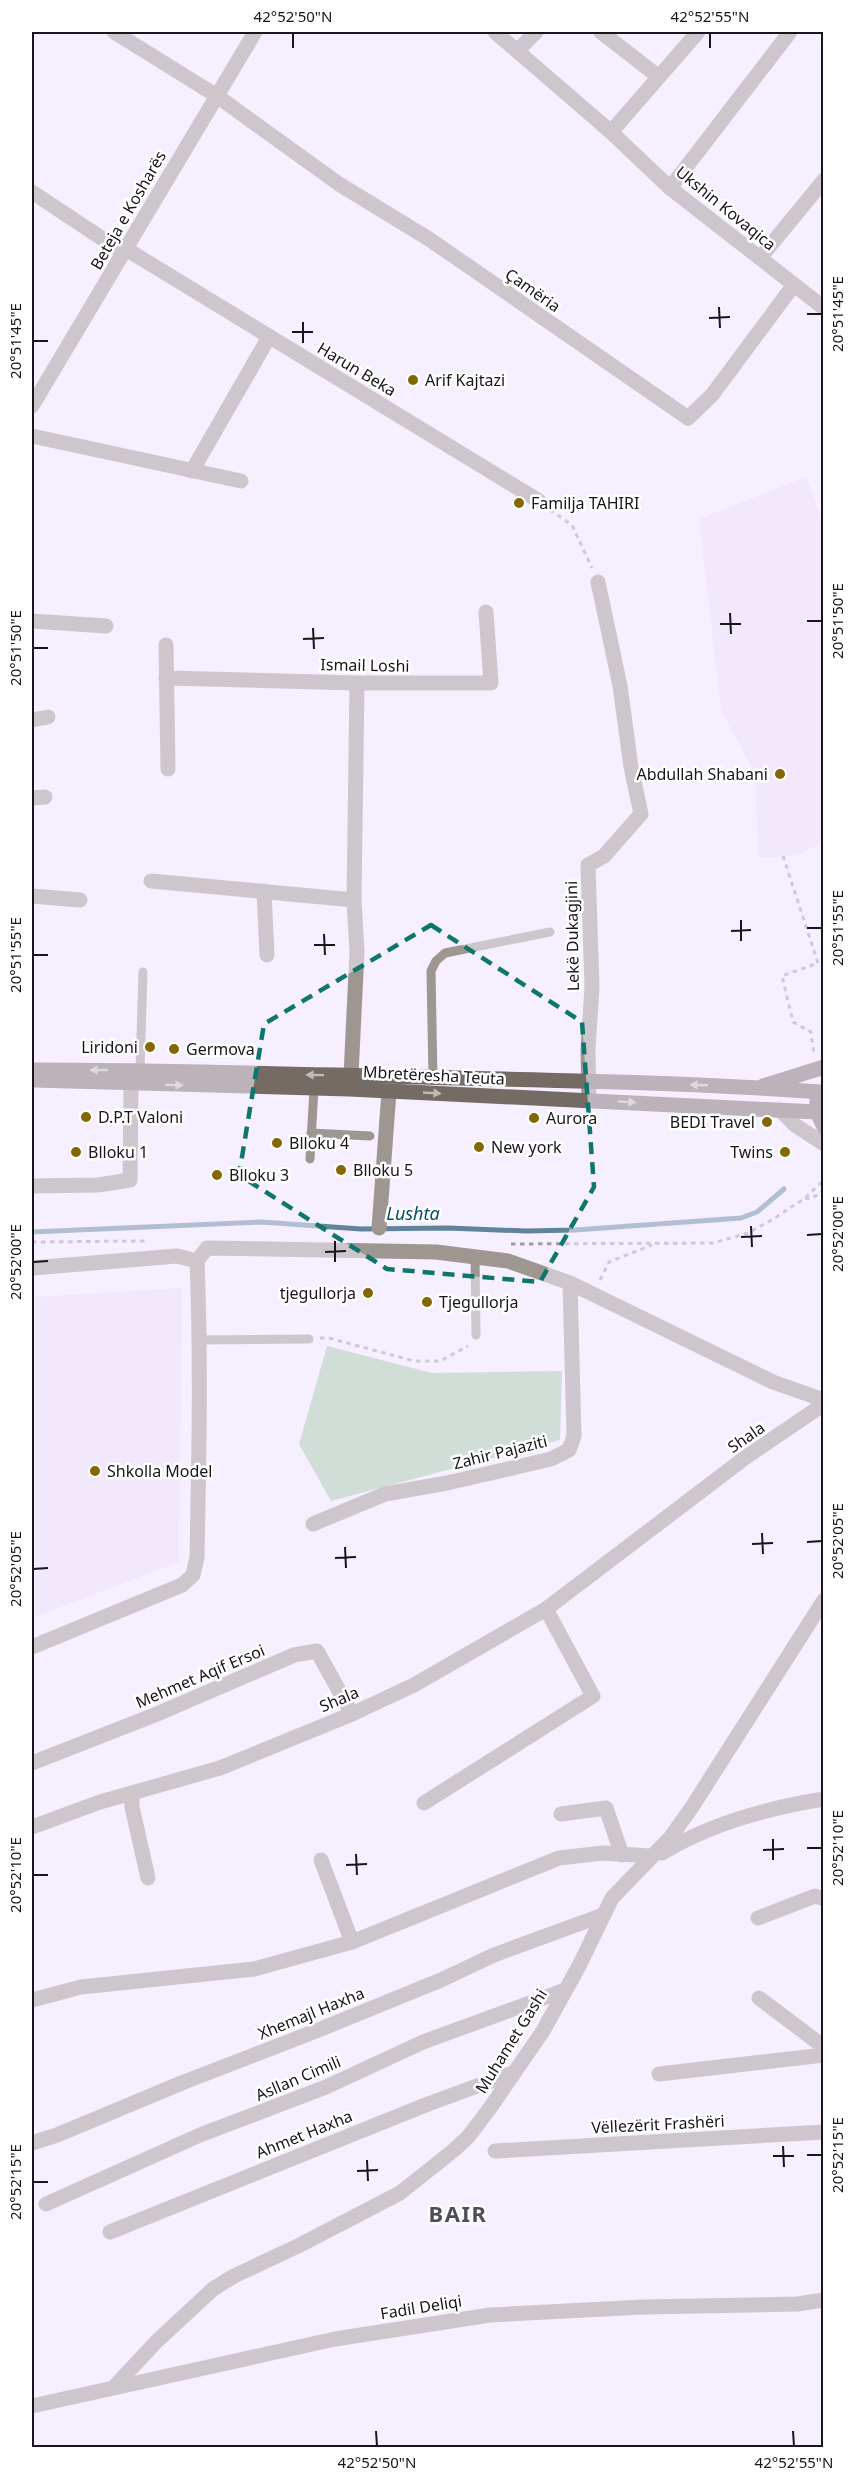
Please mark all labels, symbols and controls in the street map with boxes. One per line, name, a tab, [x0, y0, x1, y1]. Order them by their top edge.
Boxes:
text: 42°52'50"N	[254, 6, 332, 26]
text: 42°52'55"N	[671, 6, 749, 26]
street label: Beteja e Kosharës	[85, 147, 171, 273]
street label: Ukshin Kovaqica	[671, 161, 781, 255]
street label: Çamëria	[501, 263, 565, 317]
text: 20°51'45"E	[827, 276, 847, 352]
text: 20°51'45"E	[5, 303, 25, 379]
street label: Harun Beka	[313, 337, 401, 401]
place label: Arif Kajtazi	[425, 369, 505, 391]
marker: Arif Kajtazi	[406, 373, 420, 387]
place label: Familja TAHIRI	[531, 492, 639, 514]
marker: Familja TAHIRI	[512, 496, 526, 510]
text: 20°51'50"E	[827, 583, 847, 659]
text: 20°51'50"E	[5, 610, 25, 686]
street label: Ismail Loshi	[320, 653, 410, 677]
place label: Abdullah Shabani	[636, 763, 768, 785]
marker: Abdullah Shabani	[773, 767, 787, 781]
street label: Lekë Dukagjini	[560, 881, 584, 991]
text: 20°51'55"E	[827, 890, 847, 966]
text: 20°51'55"E	[5, 917, 25, 993]
place label: Liridoni	[81, 1036, 138, 1058]
place label: Germova	[186, 1038, 255, 1060]
marker: Liridoni	[143, 1040, 157, 1054]
marker: Germova	[167, 1042, 181, 1056]
street label: Mbretëresha Teuta	[363, 1060, 505, 1090]
one-way arrow	[89, 1065, 108, 1075]
one-way arrow	[305, 1070, 324, 1079]
one-way arrow	[164, 1080, 183, 1090]
one-way arrow	[689, 1081, 708, 1090]
one-way arrow	[422, 1089, 441, 1098]
one-way arrow	[617, 1098, 636, 1107]
place label: D.P.T Valoni	[98, 1106, 183, 1128]
place label: Aurora	[546, 1107, 597, 1129]
marker: D.P.T Valoni	[79, 1110, 93, 1124]
marker: Aurora	[527, 1111, 541, 1125]
place label: BEDI Travel	[670, 1111, 755, 1133]
marker: BEDI Travel	[760, 1115, 774, 1129]
place label: Blloku 4	[289, 1132, 349, 1154]
marker: Blloku 4	[270, 1136, 284, 1150]
place label: New york	[491, 1136, 562, 1158]
marker: New york	[472, 1140, 486, 1154]
place label: Blloku 1	[88, 1141, 148, 1163]
place label: Twins	[730, 1141, 773, 1163]
marker: Blloku 1	[69, 1145, 83, 1159]
marker: Twins	[778, 1145, 792, 1159]
place label: Blloku 5	[353, 1159, 413, 1181]
marker: Blloku 5	[334, 1163, 348, 1177]
place label: Blloku 3	[229, 1164, 289, 1186]
marker: Blloku 3	[210, 1168, 224, 1182]
text: 20°52'00"E	[827, 1196, 847, 1272]
water label: Lushta	[386, 1201, 440, 1225]
text: 20°52'00"E	[5, 1224, 25, 1300]
place label: tjegullorja	[280, 1282, 356, 1304]
marker: tjegullorja	[361, 1286, 375, 1300]
place label: Tjegullorja	[439, 1291, 518, 1313]
marker: Tjegullorja	[420, 1295, 434, 1309]
street label: Shala	[723, 1416, 769, 1458]
street label: Zahir Pajaziti	[451, 1430, 549, 1474]
place label: Shkolla Model	[107, 1460, 212, 1482]
marker: Shkolla Model	[88, 1464, 102, 1478]
text: 20°52'05"E	[827, 1503, 847, 1579]
text: 20°52'05"E	[5, 1531, 25, 1607]
street label: Mehmet Aqif Ersoi	[132, 1639, 268, 1713]
street label: Shala	[316, 1681, 362, 1717]
text: 20°52'10"E	[827, 1810, 847, 1886]
text: 20°52'10"E	[5, 1837, 25, 1913]
street label: Xhemajl Haxha	[255, 1982, 367, 2044]
street label: Muhamet Gashi	[470, 1985, 552, 2097]
street label: Asllan Cimili	[252, 2050, 344, 2106]
street label: Ahmet Haxha	[252, 2105, 356, 2163]
street label: Vëllezërit Frashëri	[591, 2110, 725, 2138]
text: 20°52'15"E	[827, 2117, 847, 2193]
text: 20°52'15"E	[5, 2144, 25, 2220]
district label: BAIR	[429, 2198, 487, 2228]
street label: Fadil Deliqi	[379, 2290, 463, 2324]
text: 42°52'50"N	[338, 2452, 416, 2472]
text: 42°52'55"N	[755, 2452, 833, 2472]

